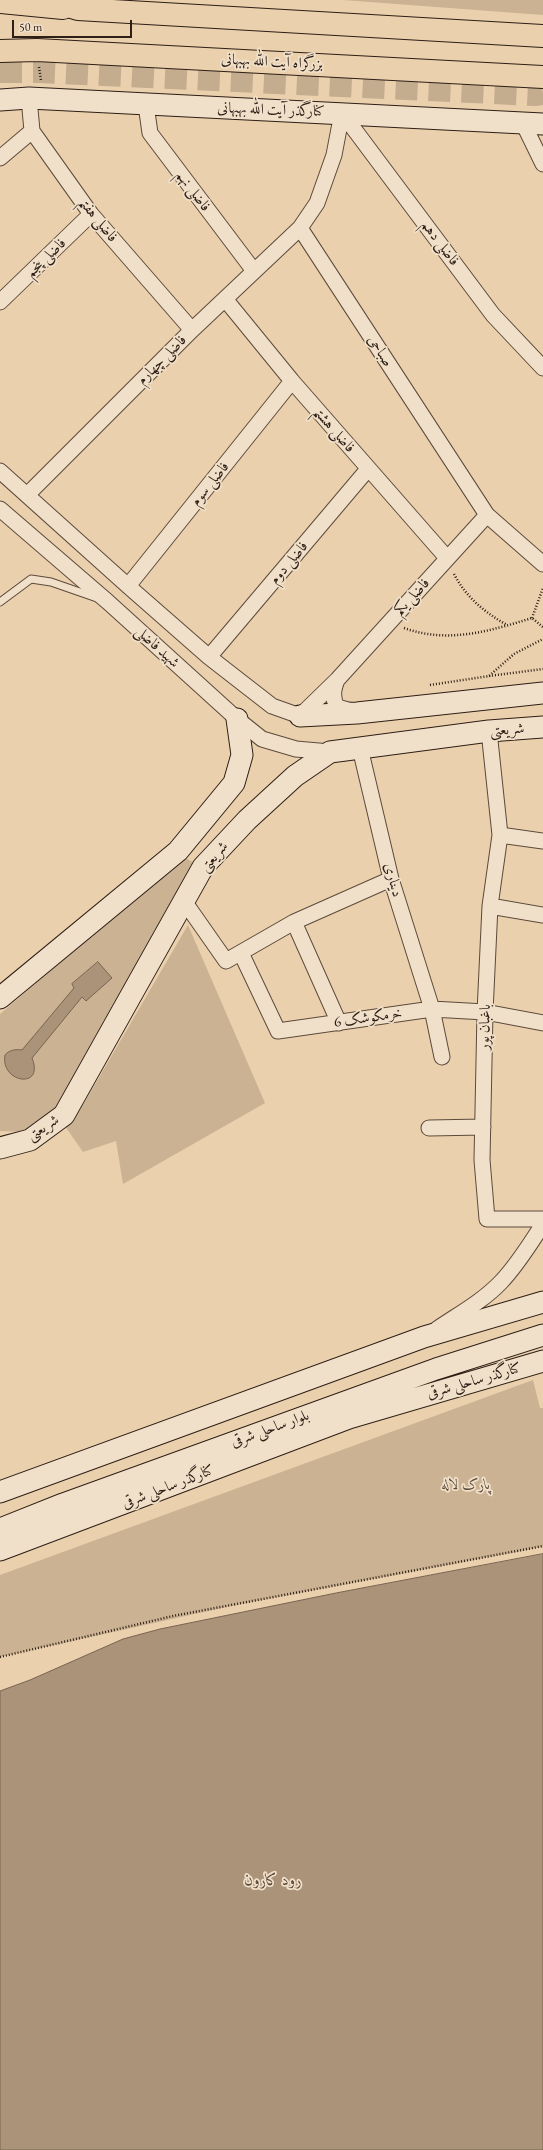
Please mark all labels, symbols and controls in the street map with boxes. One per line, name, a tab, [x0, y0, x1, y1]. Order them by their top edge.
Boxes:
scale bar	[14, 12, 134, 38]
text: 50 m	[19, 19, 42, 35]
street label: بزرگراه آیت الله بهبهانی	[221, 50, 323, 74]
street label: کنارگذر آیت الله بهبهانی	[217, 99, 325, 121]
street label: فاضلی نهم	[172, 167, 214, 215]
street label: فاضلی هفتم	[75, 194, 121, 246]
street label: فاضلی دهم	[417, 217, 463, 269]
street label: فاضلی پنجم	[22, 234, 70, 282]
street label: فاضلی چهارم	[133, 331, 191, 389]
street label: صباحی	[363, 332, 397, 370]
street label: فاضلی هشتم	[309, 403, 359, 457]
street label: فاضلی سوم	[187, 458, 233, 510]
street label: فاضلی دوم	[266, 538, 312, 588]
street label: فاضلی یکم	[390, 575, 434, 619]
street label: شهید فاضلی	[131, 622, 183, 672]
street label: شریعتی	[489, 720, 525, 740]
street label: شریعتی	[196, 838, 232, 876]
street label: دیناری	[380, 861, 406, 899]
street label: خرمکوشک 6	[333, 1004, 403, 1032]
street label: باغبان پور	[475, 1004, 495, 1050]
street label: شریعتی	[24, 1111, 62, 1145]
street label: کنارگذر ساحلی شرقی	[425, 1359, 523, 1403]
street label: بلوار ساحلی شرقی	[228, 1407, 312, 1451]
street label: کنارگذر ساحلی شرقی	[120, 1461, 216, 1513]
park label: پارک لاله	[442, 1476, 490, 1494]
water label: رود کارون	[244, 1871, 302, 1891]

